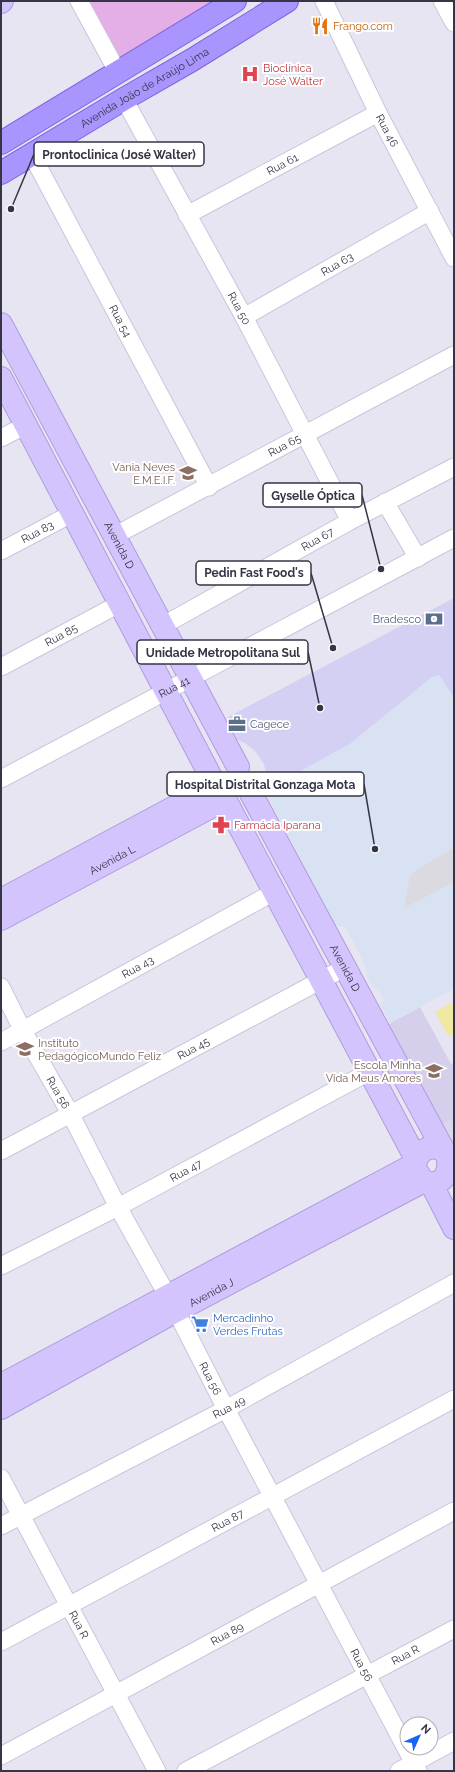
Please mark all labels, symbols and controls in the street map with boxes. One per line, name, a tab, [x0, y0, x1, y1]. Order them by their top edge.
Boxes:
restaurant icon: Frango.com	[310, 16, 330, 36]
place label: Frango.com	[333, 20, 393, 33]
street label: Avenida João de Araújo Lima	[78, 45, 211, 131]
place label: Bioclínica José Walter	[263, 62, 323, 88]
hospital icon: Bioclínica José Walter	[240, 64, 260, 84]
street label: Rua 46	[373, 112, 401, 150]
callout: Prontoclinica (José Walter)	[34, 142, 204, 166]
text: Prontoclinica (José Walter)	[42, 148, 196, 162]
street label: Rua 61	[265, 151, 301, 178]
street label: Rua 63	[319, 250, 356, 279]
street label: Rua 50	[225, 290, 253, 327]
street label: Rua 54	[106, 303, 134, 339]
street label: Rua 65	[266, 432, 303, 460]
place label: Vania Neves E.M.E.I.F.	[112, 461, 175, 487]
school or university icon: Vania Neves E.M.E.I.F.	[178, 463, 198, 483]
callout: Gyselle Óptica	[263, 483, 362, 507]
text: Gyselle Óptica	[271, 488, 355, 503]
street label: Rua 83	[19, 518, 56, 546]
street label: Avenida D	[101, 520, 137, 571]
street label: Rua 67	[299, 525, 336, 554]
callout: Pedin Fast Food's	[196, 561, 311, 585]
text: Pedin Fast Food's	[204, 566, 304, 580]
bank icon: Bradesco	[424, 609, 444, 629]
place label: Bradesco	[373, 613, 421, 626]
street label: Rua 85	[43, 621, 80, 649]
callout: Unidade Metropolitana Sul	[137, 640, 308, 664]
text: Unidade Metropolitana Sul	[146, 646, 300, 660]
street label: Rua 41	[157, 674, 192, 701]
office icon: Cagece	[227, 714, 247, 734]
place label: Cagece	[250, 718, 290, 731]
callout: Hospital Distrital Gonzaga Mota	[167, 772, 364, 796]
text: Hospital Distrital Gonzaga Mota	[175, 778, 355, 792]
pharmacy icon: Farmácia Iparana	[211, 815, 231, 835]
place label: Farmácia Iparana	[234, 819, 321, 832]
street label: Avenida L	[87, 842, 138, 878]
street label: Avenida D	[327, 943, 363, 994]
street label: Rua 43	[120, 953, 156, 981]
street label: Rua 45	[175, 1035, 212, 1063]
place label: Instituto PedagógicoMundo Feliz	[38, 1037, 162, 1063]
school or university icon: Instituto PedagógicoMundo Feliz	[15, 1039, 35, 1059]
place label: Escola Minha Vida Meus Amores	[326, 1059, 421, 1085]
school or university icon: Escola Minha Vida Meus Amores	[424, 1061, 444, 1081]
street label: Rua 56	[43, 1074, 72, 1111]
street label: Rua 47	[168, 1157, 204, 1185]
street label: Avenida J	[187, 1276, 236, 1310]
place label: Mercadinho Verdes Frutas	[213, 1312, 283, 1338]
supermarket icon: Mercadinho Verdes Frutas	[190, 1314, 210, 1334]
street label: Rua 56	[196, 1360, 224, 1398]
street label: Rua 49	[211, 1394, 248, 1422]
street label: Rua 87	[209, 1507, 246, 1535]
street label: Rua R	[66, 1609, 91, 1641]
street label: Rua 89	[209, 1620, 246, 1648]
street label: Rua R	[389, 1643, 422, 1668]
street label: Rua 56	[347, 1647, 375, 1684]
north arrow	[399, 1716, 439, 1756]
text: N	[418, 1722, 433, 1737]

